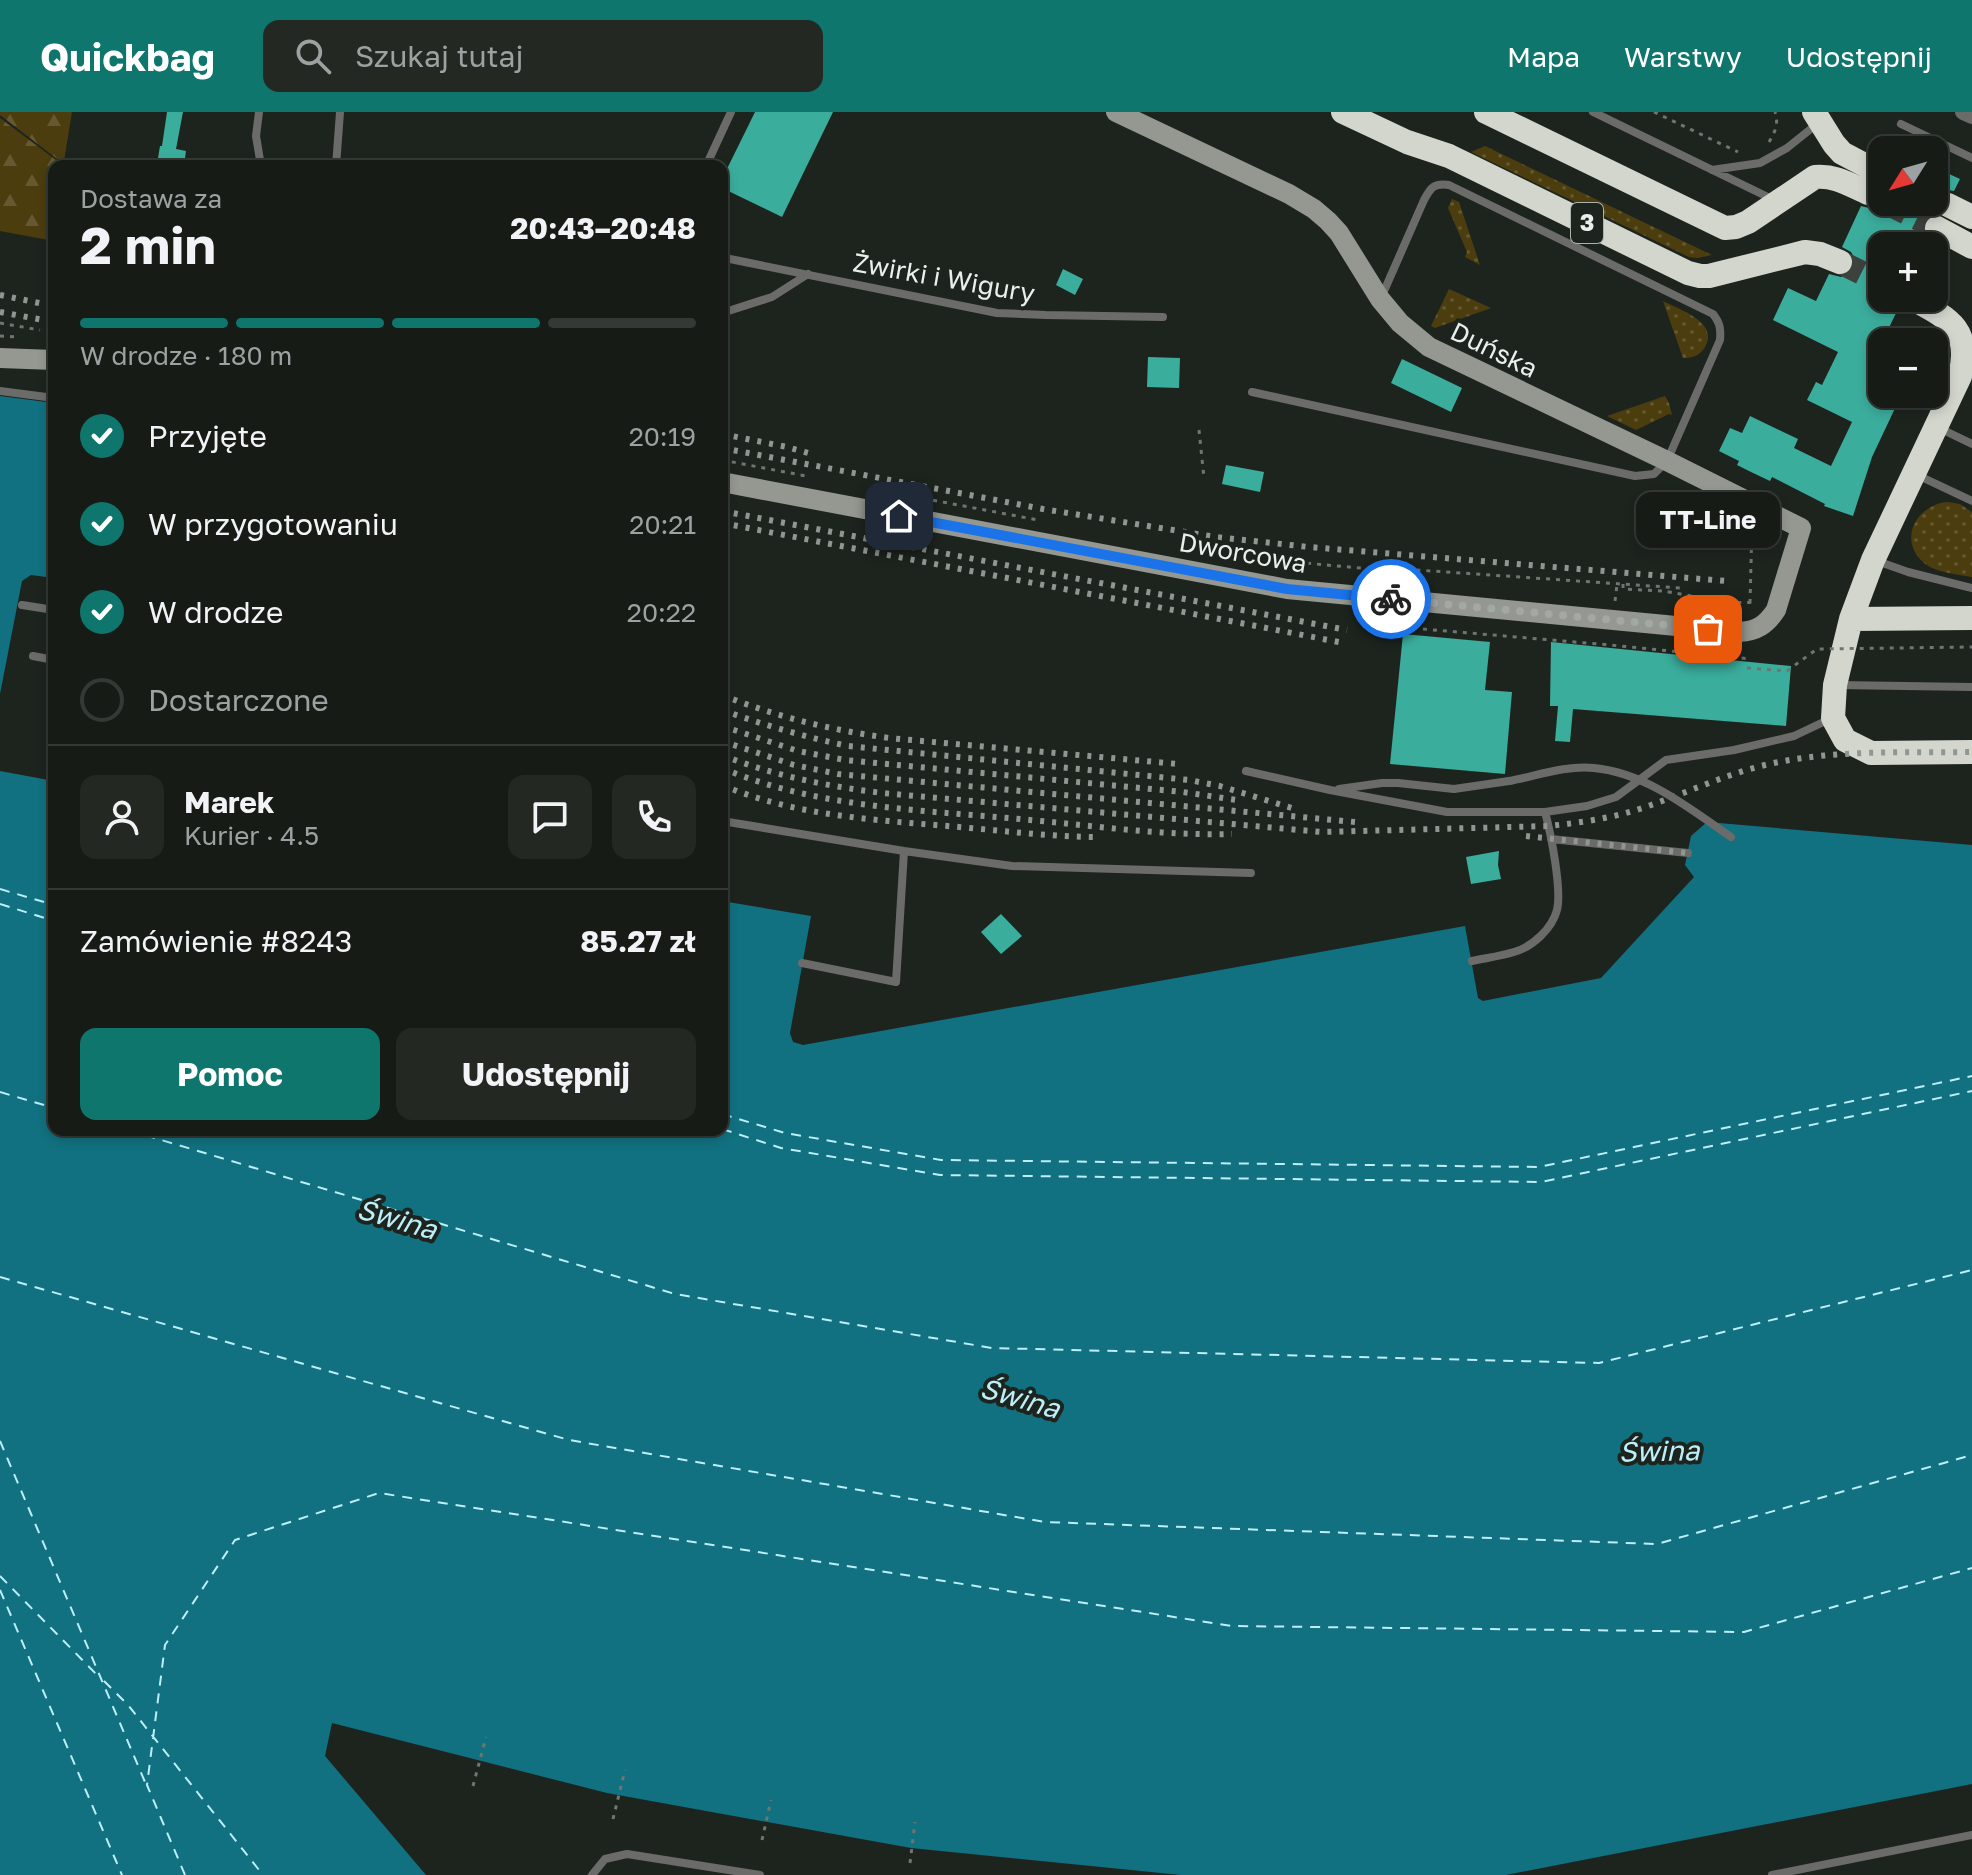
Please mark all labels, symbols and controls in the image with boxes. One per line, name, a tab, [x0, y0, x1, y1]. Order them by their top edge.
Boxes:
search box	[263, 20, 823, 92]
text: Quickbag	[40, 34, 215, 79]
icon: search	[291, 34, 335, 78]
text: Szukaj tutaj	[355, 38, 524, 74]
text: Mapa	[1507, 40, 1580, 73]
text: Warstwy	[1624, 40, 1742, 73]
text: Udostępnij	[1786, 40, 1932, 73]
north arrow	[1868, 136, 1948, 216]
map controls	[1868, 136, 1948, 408]
text: Dostawa za	[80, 183, 222, 214]
road number: 3	[1571, 203, 1603, 243]
text: 20:43–20:48	[510, 210, 696, 246]
text: 2 min	[80, 213, 216, 275]
button: +	[1868, 232, 1948, 312]
street label: Żwirki i Wigury	[851, 246, 1038, 309]
street label: Duńska	[1446, 315, 1543, 384]
button: −	[1868, 328, 1948, 408]
text: W drodze · 180 m	[80, 340, 292, 371]
icon: check	[80, 414, 124, 458]
text: Przyjęte	[148, 418, 267, 454]
text: 20:19	[629, 421, 696, 452]
pin	[865, 482, 933, 550]
callout: TT-Line	[1636, 493, 1780, 549]
icon: home	[877, 494, 921, 538]
icon: check	[80, 502, 124, 546]
text: TT-Line	[1660, 504, 1756, 535]
text: W przygotowaniu	[148, 506, 398, 542]
text: 20:21	[629, 509, 696, 540]
street label: Dworcowa	[1177, 526, 1309, 579]
courier	[1351, 559, 1431, 639]
icon: bike	[1369, 577, 1413, 621]
icon: check	[80, 590, 124, 634]
text: W drodze	[148, 594, 283, 630]
pin	[1674, 595, 1742, 663]
text: 20:22	[627, 597, 696, 628]
icon: bag	[1686, 607, 1730, 651]
text: Dostarczone	[148, 682, 329, 718]
button: person	[80, 775, 164, 859]
button: chat	[508, 775, 592, 859]
button: phone	[612, 775, 696, 859]
text: Marek	[184, 784, 274, 820]
text: Kurier · 4.5	[184, 820, 319, 851]
text: Zamówienie #8243	[80, 923, 352, 959]
text: 85.27 zł	[580, 923, 696, 959]
button: Pomoc	[80, 1028, 380, 1120]
button: Udostępnij	[396, 1028, 696, 1120]
water label: Świna	[354, 1192, 442, 1246]
water label: Świna	[977, 1371, 1065, 1425]
water label: Świna	[1618, 1433, 1701, 1468]

